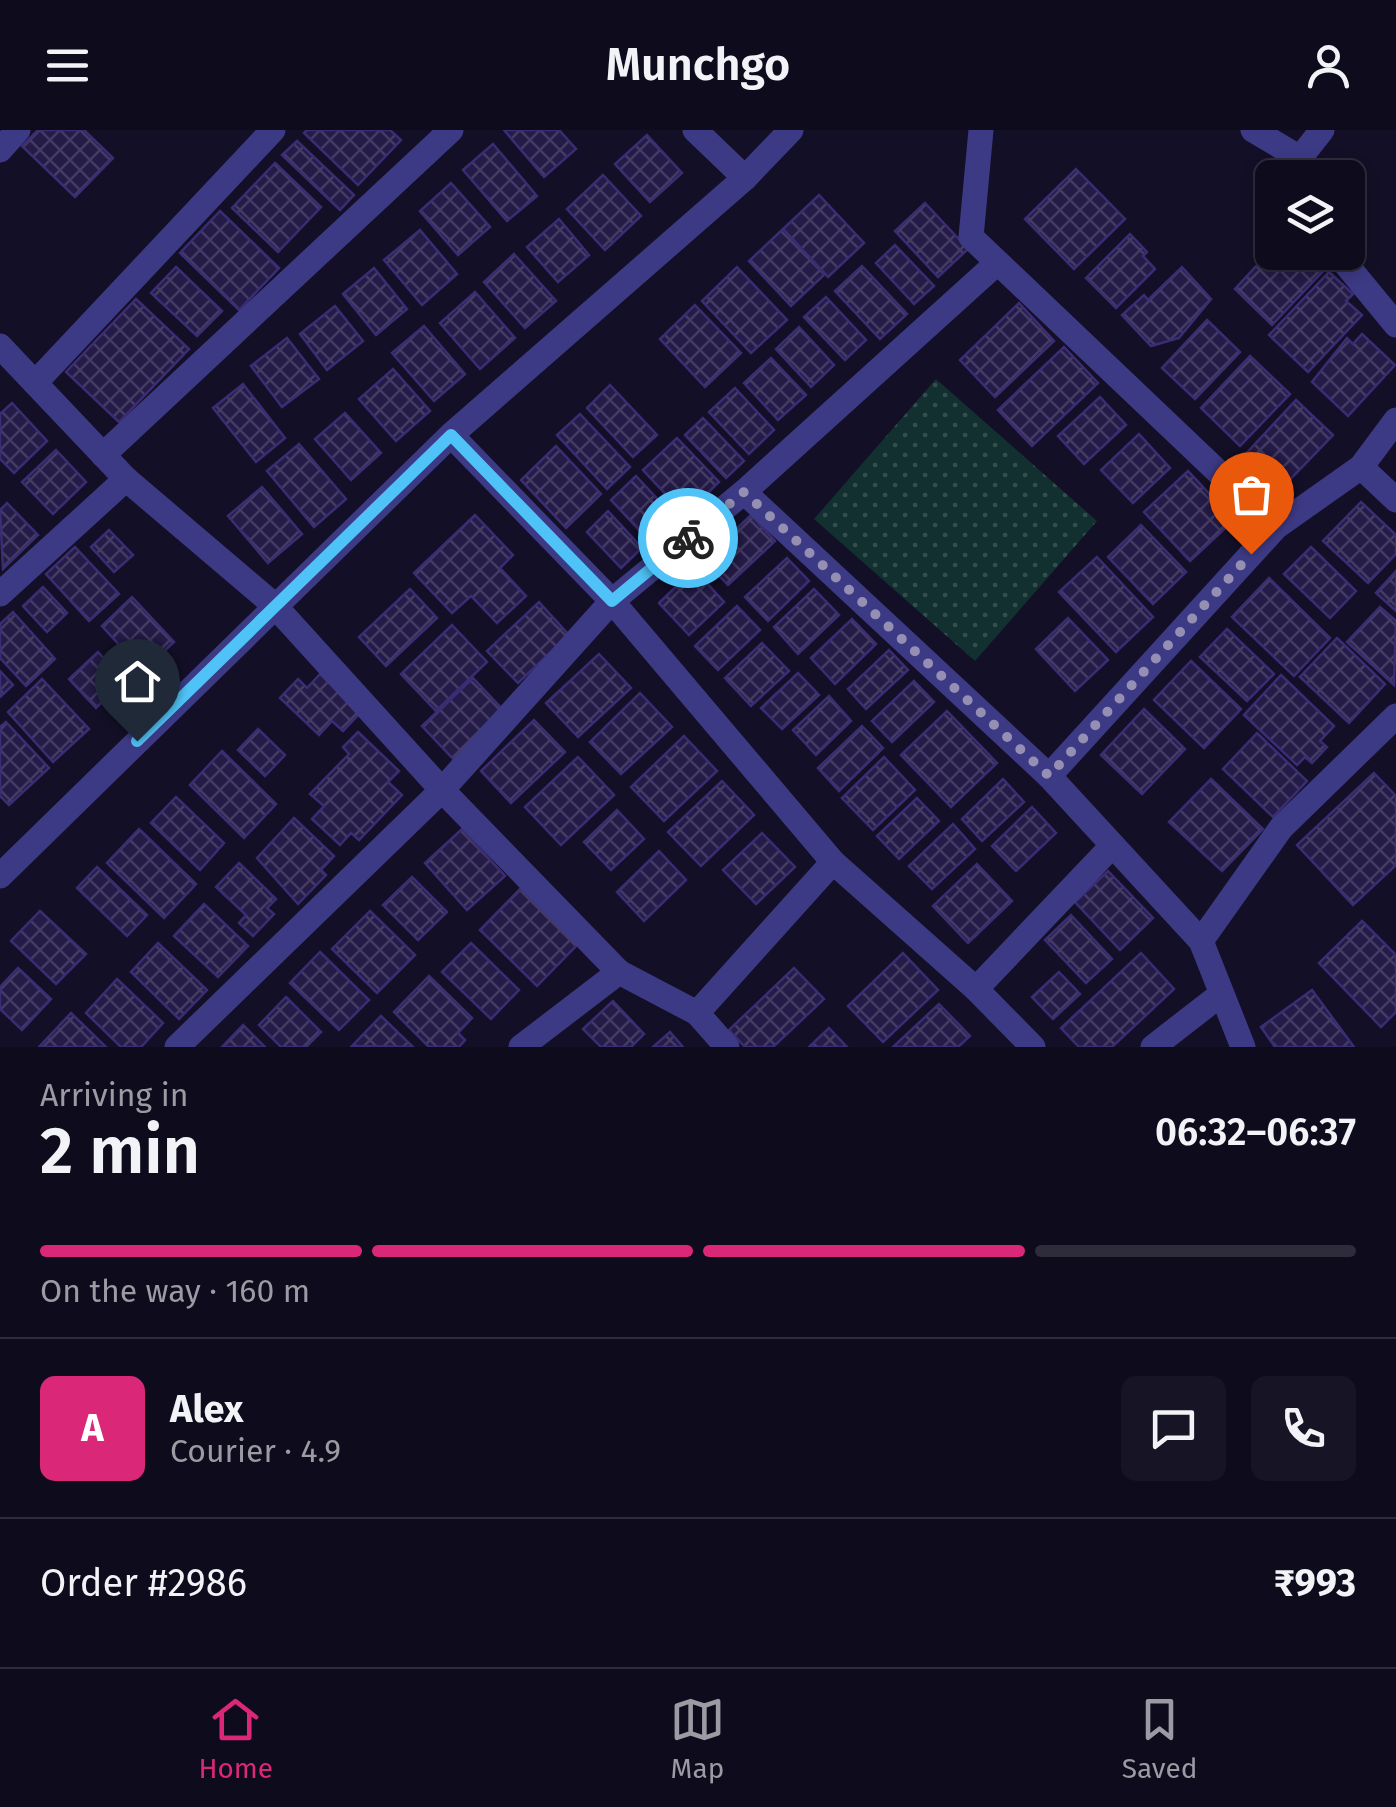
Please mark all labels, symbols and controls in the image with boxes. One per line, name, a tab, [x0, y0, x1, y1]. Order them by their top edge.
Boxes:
icon: menu	[40, 38, 95, 93]
text: Munchgo	[606, 38, 790, 92]
icon: person	[1301, 38, 1356, 93]
map controls	[1255, 160, 1365, 270]
button: layers	[1255, 160, 1365, 270]
pin	[1209, 452, 1294, 555]
icon: bag	[1224, 467, 1279, 522]
courier	[638, 488, 738, 588]
icon: bike	[661, 511, 716, 566]
pin	[95, 639, 180, 742]
icon: home	[110, 654, 165, 709]
text: Arriving in	[40, 1076, 188, 1114]
text: 06:32–06:37	[1155, 1109, 1356, 1155]
text: 2 min	[40, 1112, 200, 1190]
text: On the way · 160 m	[40, 1272, 310, 1310]
button: chat	[1121, 1376, 1226, 1481]
button: phone	[1251, 1376, 1356, 1481]
text: Alex	[170, 1386, 243, 1432]
text: A	[81, 1405, 104, 1451]
text: Courier · 4.9	[170, 1432, 341, 1470]
text: Order #2986	[40, 1560, 247, 1606]
text: ₹993	[1274, 1560, 1356, 1606]
tab: Home	[198, 1692, 273, 1785]
tab: Map	[670, 1692, 725, 1785]
tab: Saved	[1122, 1692, 1198, 1785]

